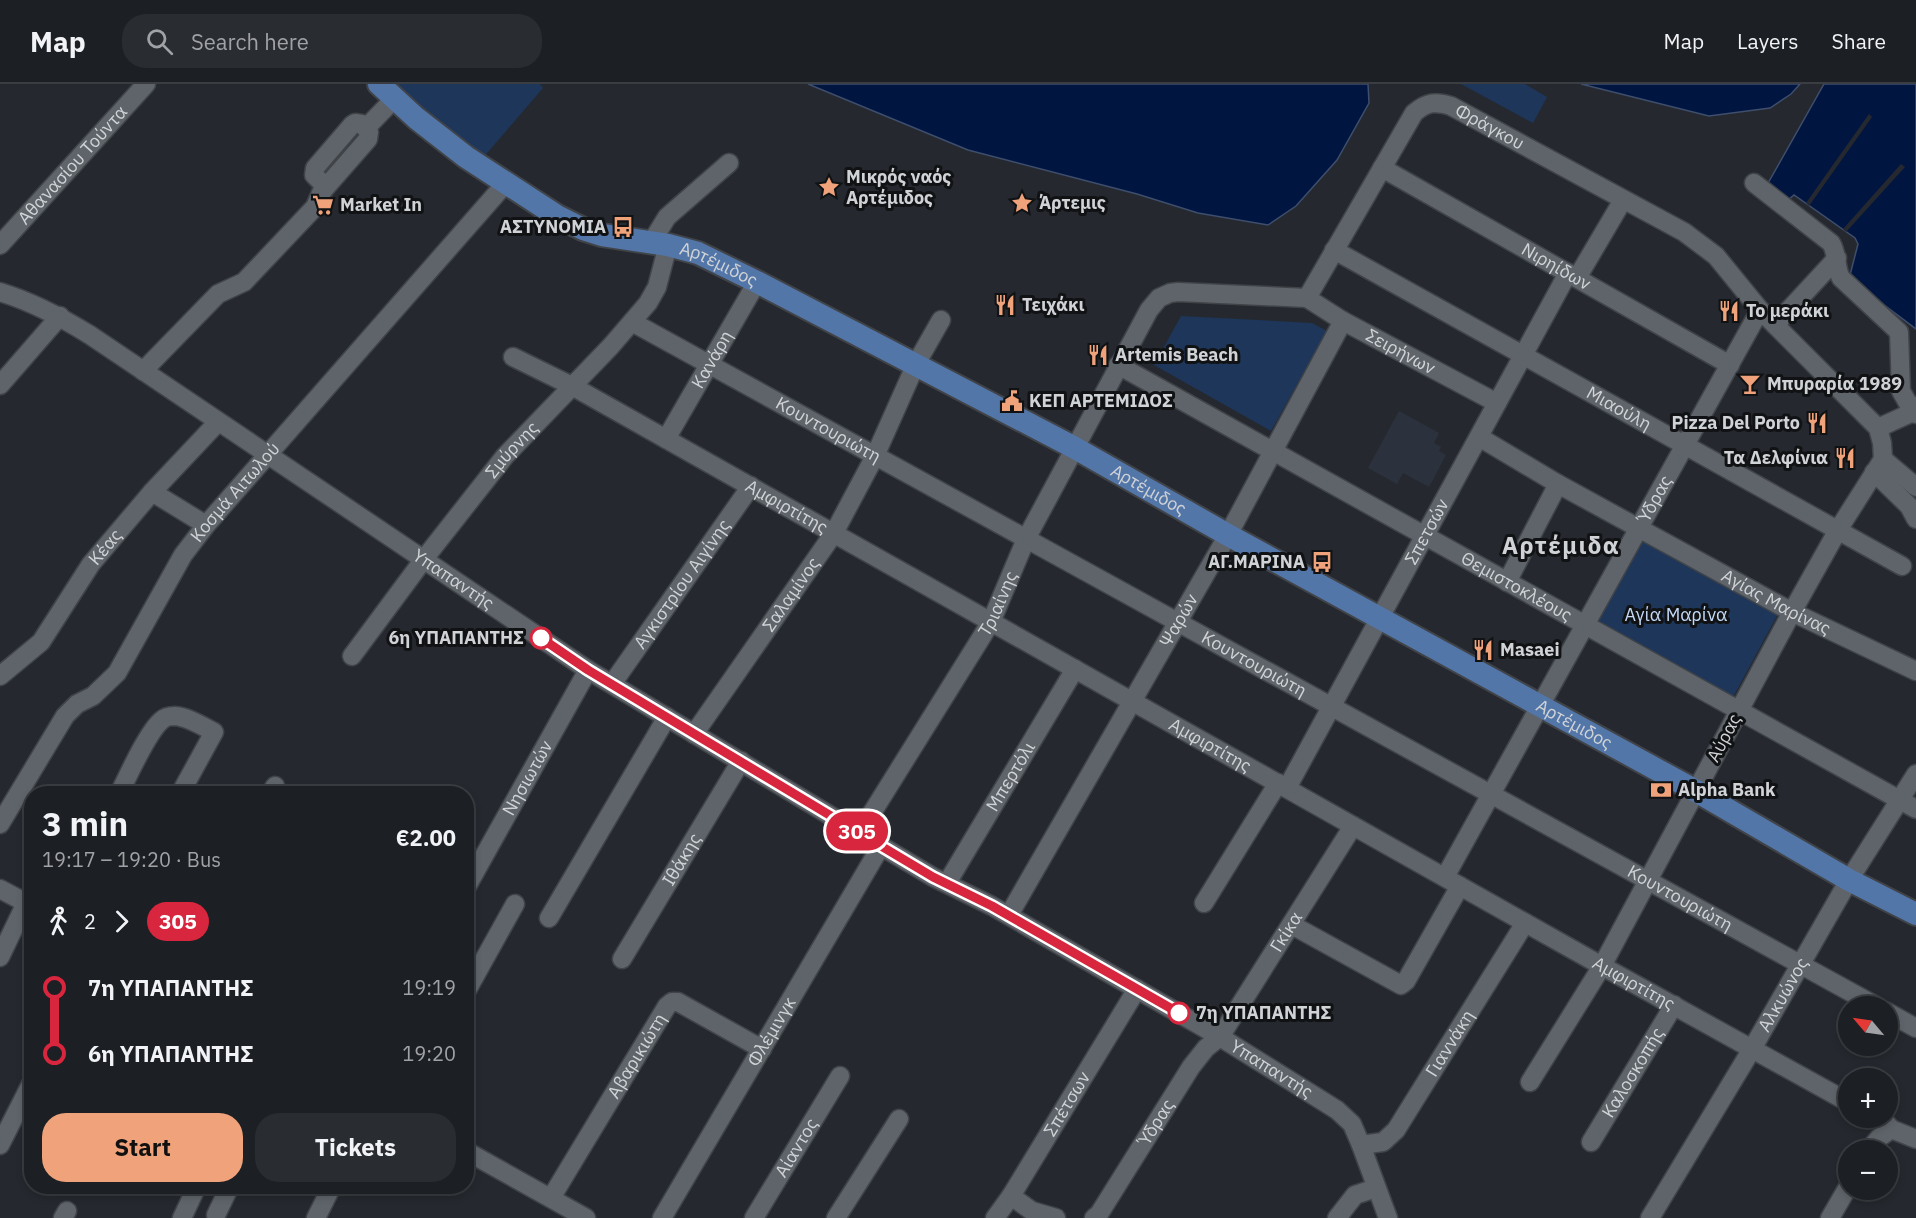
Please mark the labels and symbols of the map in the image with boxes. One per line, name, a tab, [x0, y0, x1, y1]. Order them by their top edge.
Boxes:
street label: Φράγκου	[1451, 98, 1529, 155]
street label: Αθανασίου Τούντα	[12, 100, 132, 229]
place label: Μικρός ναός Αρτέμιδος	[846, 165, 951, 209]
place icon: Μικρός ναός Αρτέμιδος	[817, 175, 841, 199]
place icon: Άρτεμις	[1010, 191, 1034, 215]
place label: Άρτεμις	[1039, 191, 1106, 214]
supermarket icon: Market In	[311, 193, 335, 217]
place label: Market In	[340, 193, 422, 216]
place label: ΑΣΤΥΝΟΜΙΑ	[500, 215, 606, 238]
bus stop icon: ΑΣΤΥΝΟΜΙΑ	[611, 215, 635, 239]
street label: Αρτέμιδος	[677, 237, 762, 292]
street label: Νιρηίδων	[1517, 237, 1595, 295]
restaurant icon: Τειχάκι	[993, 293, 1017, 317]
place label: Τειχάκι	[1022, 293, 1084, 316]
restaurant icon: Το μεράκι	[1717, 299, 1741, 323]
place label: Το μεράκι	[1746, 299, 1829, 322]
street label: Σειρήνων	[1362, 323, 1440, 379]
street label: Κανάρη	[686, 326, 738, 392]
restaurant icon: Artemis Beach	[1086, 343, 1110, 367]
place label: Artemis Beach	[1115, 343, 1239, 366]
bar icon: Μπυραρία 1989	[1738, 372, 1762, 396]
place label: Μπυραρία 1989	[1767, 372, 1902, 395]
street label: Μιαούλη	[1583, 381, 1656, 435]
public building icon: ΚΕΠ ΑΡΤΕΜΙΔΟΣ	[1000, 389, 1024, 413]
place label: ΚΕΠ ΑΡΤΕΜΙΔΟΣ	[1029, 389, 1173, 412]
street label: Κουντουριώτη	[772, 391, 885, 468]
place label: Pizza Del Porto	[1672, 411, 1800, 434]
restaurant icon: Pizza Del Porto	[1805, 411, 1829, 435]
street label: Σμύρνης	[480, 416, 543, 483]
street label: Κοσμά Αιτωλού	[185, 437, 284, 547]
place label: Τα Δελφίνια	[1724, 446, 1828, 469]
restaurant icon: Τα Δελφίνια	[1833, 446, 1857, 470]
street label: Αρτέμιδος	[1107, 459, 1191, 520]
street label: Ύδρας	[1631, 471, 1677, 528]
street label: Αμφιρτίτης	[742, 474, 832, 539]
street label: Σπετσών	[1399, 494, 1454, 568]
street label: Αγκιστρίου Αιγίνης	[628, 514, 735, 653]
street label: Κέας	[83, 524, 127, 570]
district label: Αρτέμιδα	[1502, 529, 1620, 561]
street label: Υπαπαντής	[409, 543, 499, 615]
street label: Θεμιστοκλέους	[1457, 546, 1577, 627]
place label: ΑΓ.ΜΑΡΙΝΑ	[1208, 550, 1305, 573]
bus stop icon: ΑΓ.ΜΑΡΙΝΑ	[1310, 550, 1334, 574]
street label: Σαλαμίνος	[757, 552, 825, 636]
street label: Αγίας Μαρίνας	[1718, 564, 1835, 640]
street label: Τριαίνης	[973, 567, 1022, 641]
street label: Ψαρών	[1154, 589, 1203, 651]
park label: Αγία Μαρίνα	[1624, 603, 1728, 626]
street label: Κουντουριώτη	[1198, 625, 1311, 702]
place label: 6η ΥΠΑΠΑΝΤΗΣ	[389, 626, 524, 649]
marker: 6η ΥΠΑΠΑΝΤΗΣ	[530, 627, 552, 649]
restaurant icon: Masaei	[1471, 638, 1495, 662]
place label: Masaei	[1500, 638, 1560, 661]
street label: Αρτέμιδος	[1532, 694, 1617, 754]
street label: Αύρας	[1701, 709, 1746, 766]
street label: Αμφιρτίτης	[1165, 713, 1256, 777]
street label: Νησιωτών	[497, 736, 557, 820]
street label: Μπερτόλι	[980, 737, 1040, 815]
bank icon: Alpha Bank	[1649, 778, 1673, 802]
place label: Alpha Bank	[1678, 778, 1776, 801]
line badge: 305	[822, 812, 892, 850]
street label: Ιθάκης	[657, 829, 706, 890]
street label: Κουντουριώτη	[1624, 860, 1737, 936]
street label: Γκίκα	[1264, 907, 1307, 956]
street label: Αμφιρτίτης	[1588, 951, 1680, 1015]
street label: Αλκυώνος	[1752, 953, 1813, 1036]
street label: Φλέμινγκ	[742, 992, 801, 1071]
north arrow	[1838, 996, 1898, 1056]
place label: 7η ΥΠΑΠΑΝΤΗΣ	[1196, 1001, 1331, 1024]
marker: 7η ΥΠΑΠΑΝΤΗΣ	[1168, 1002, 1190, 1024]
street label: Γιαννάκη	[1420, 1005, 1479, 1081]
street label: Αβαρικιώτη	[602, 1009, 671, 1103]
street label: Καλοσκοπής	[1596, 1023, 1669, 1122]
street label: Υπαπαντής	[1226, 1034, 1318, 1103]
street label: Σπέτσων	[1038, 1067, 1095, 1140]
street label: Ύδρας	[1132, 1094, 1179, 1151]
street label: Αίαντος	[769, 1114, 823, 1181]

